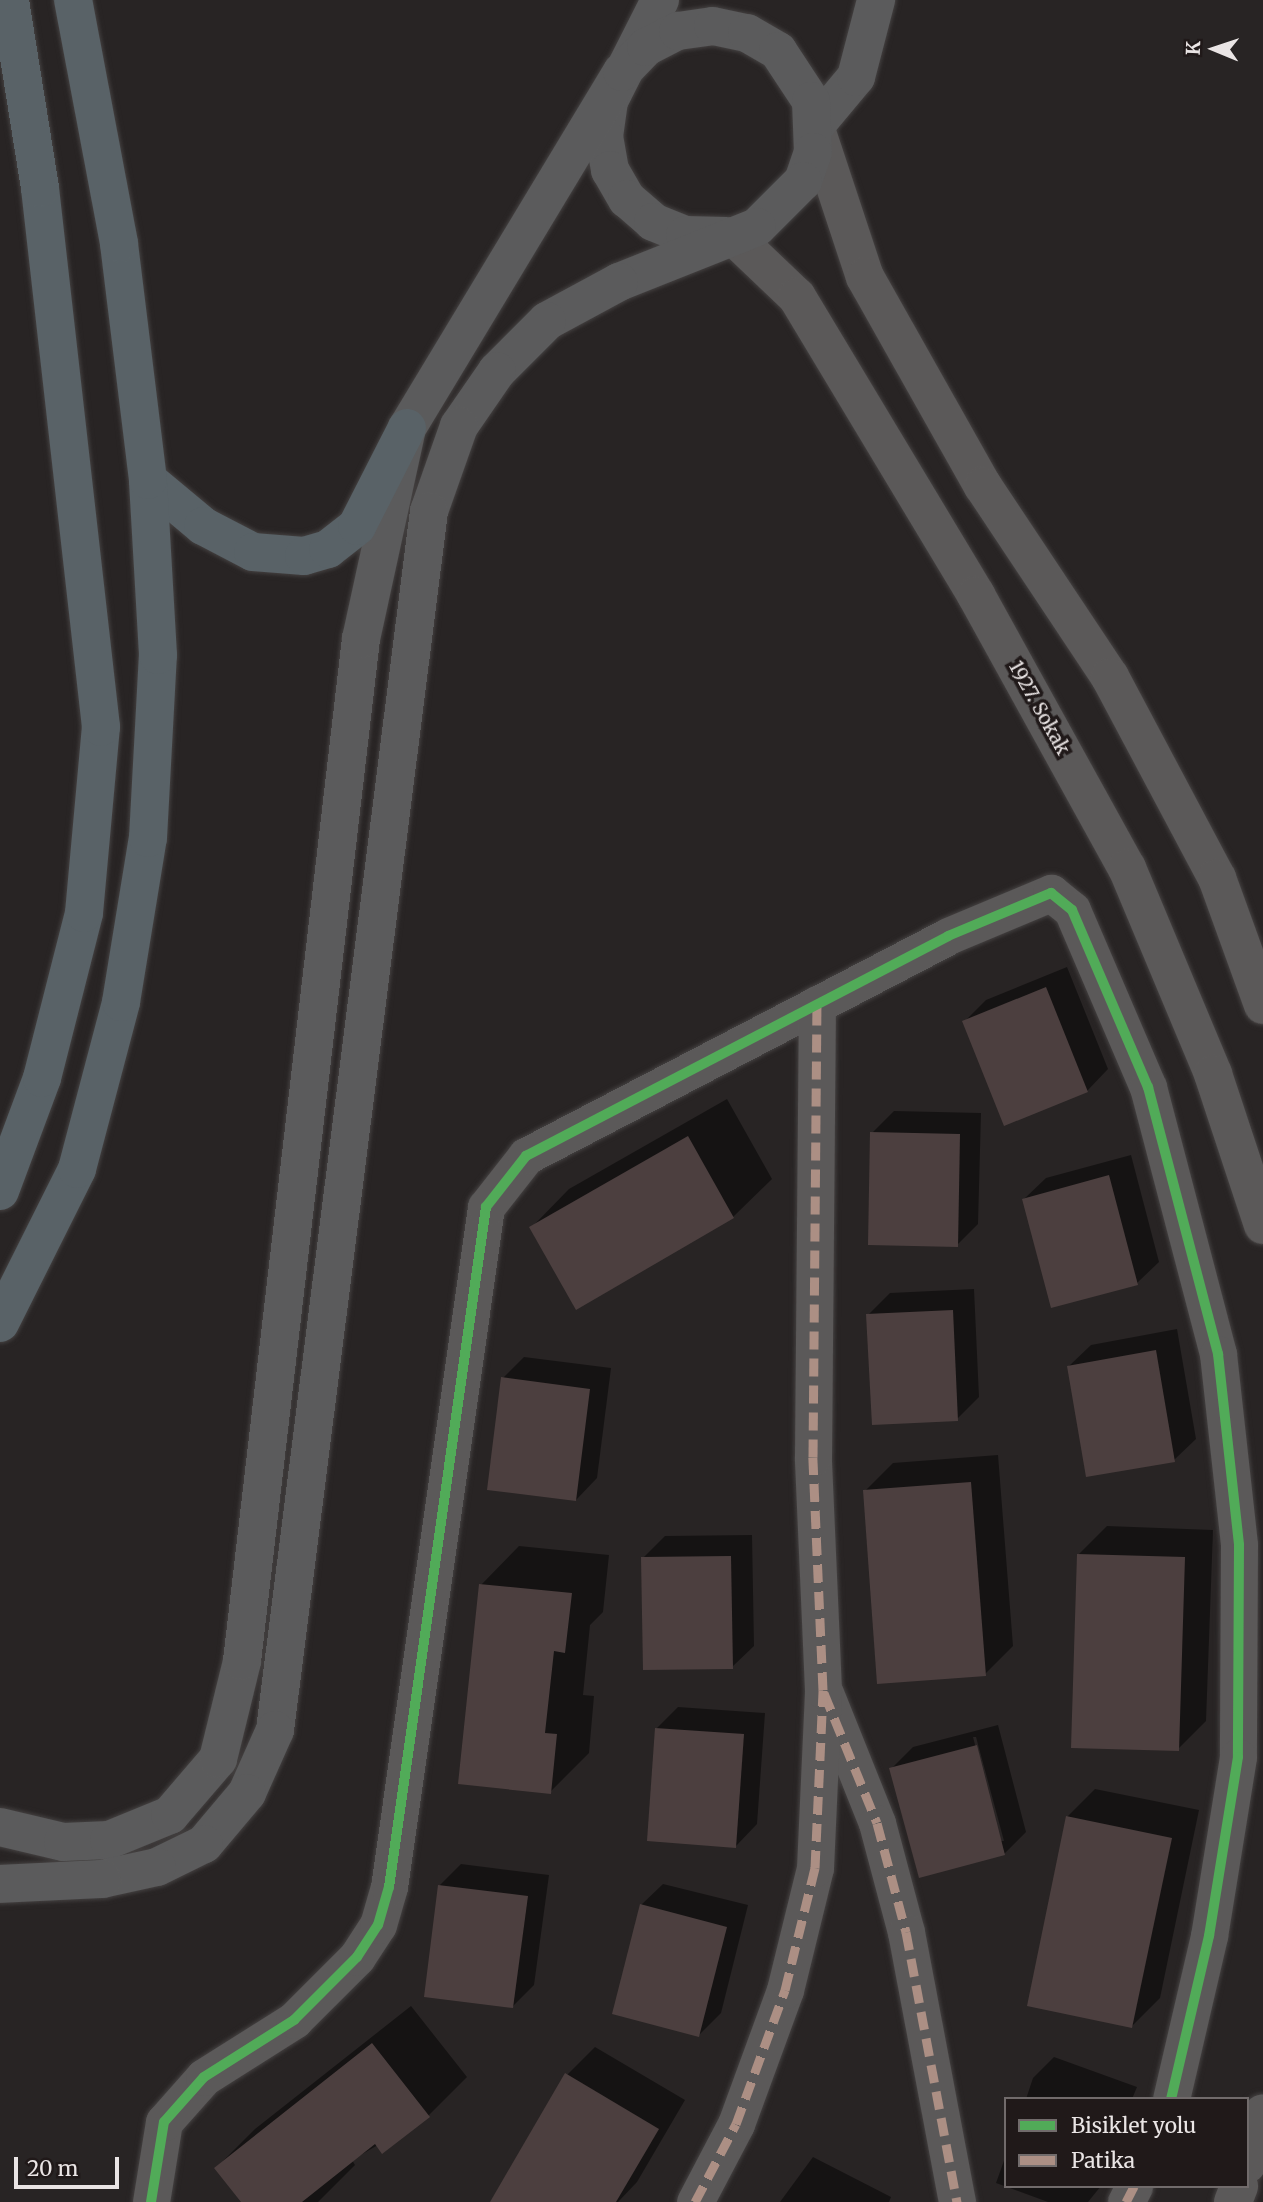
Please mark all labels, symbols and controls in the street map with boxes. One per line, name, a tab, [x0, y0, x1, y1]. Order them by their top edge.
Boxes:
north arrow	[1179, 14, 1249, 84]
text: K	[1181, 41, 1205, 56]
street label: 1927. Sokak	[1004, 657, 1074, 759]
legend	[1004, 2097, 1249, 2188]
text: Bisiklet yolu	[1071, 2112, 1196, 2139]
scale bar	[18, 2142, 122, 2186]
text: Patika	[1071, 2147, 1135, 2174]
text: 20 m	[27, 2155, 78, 2182]

